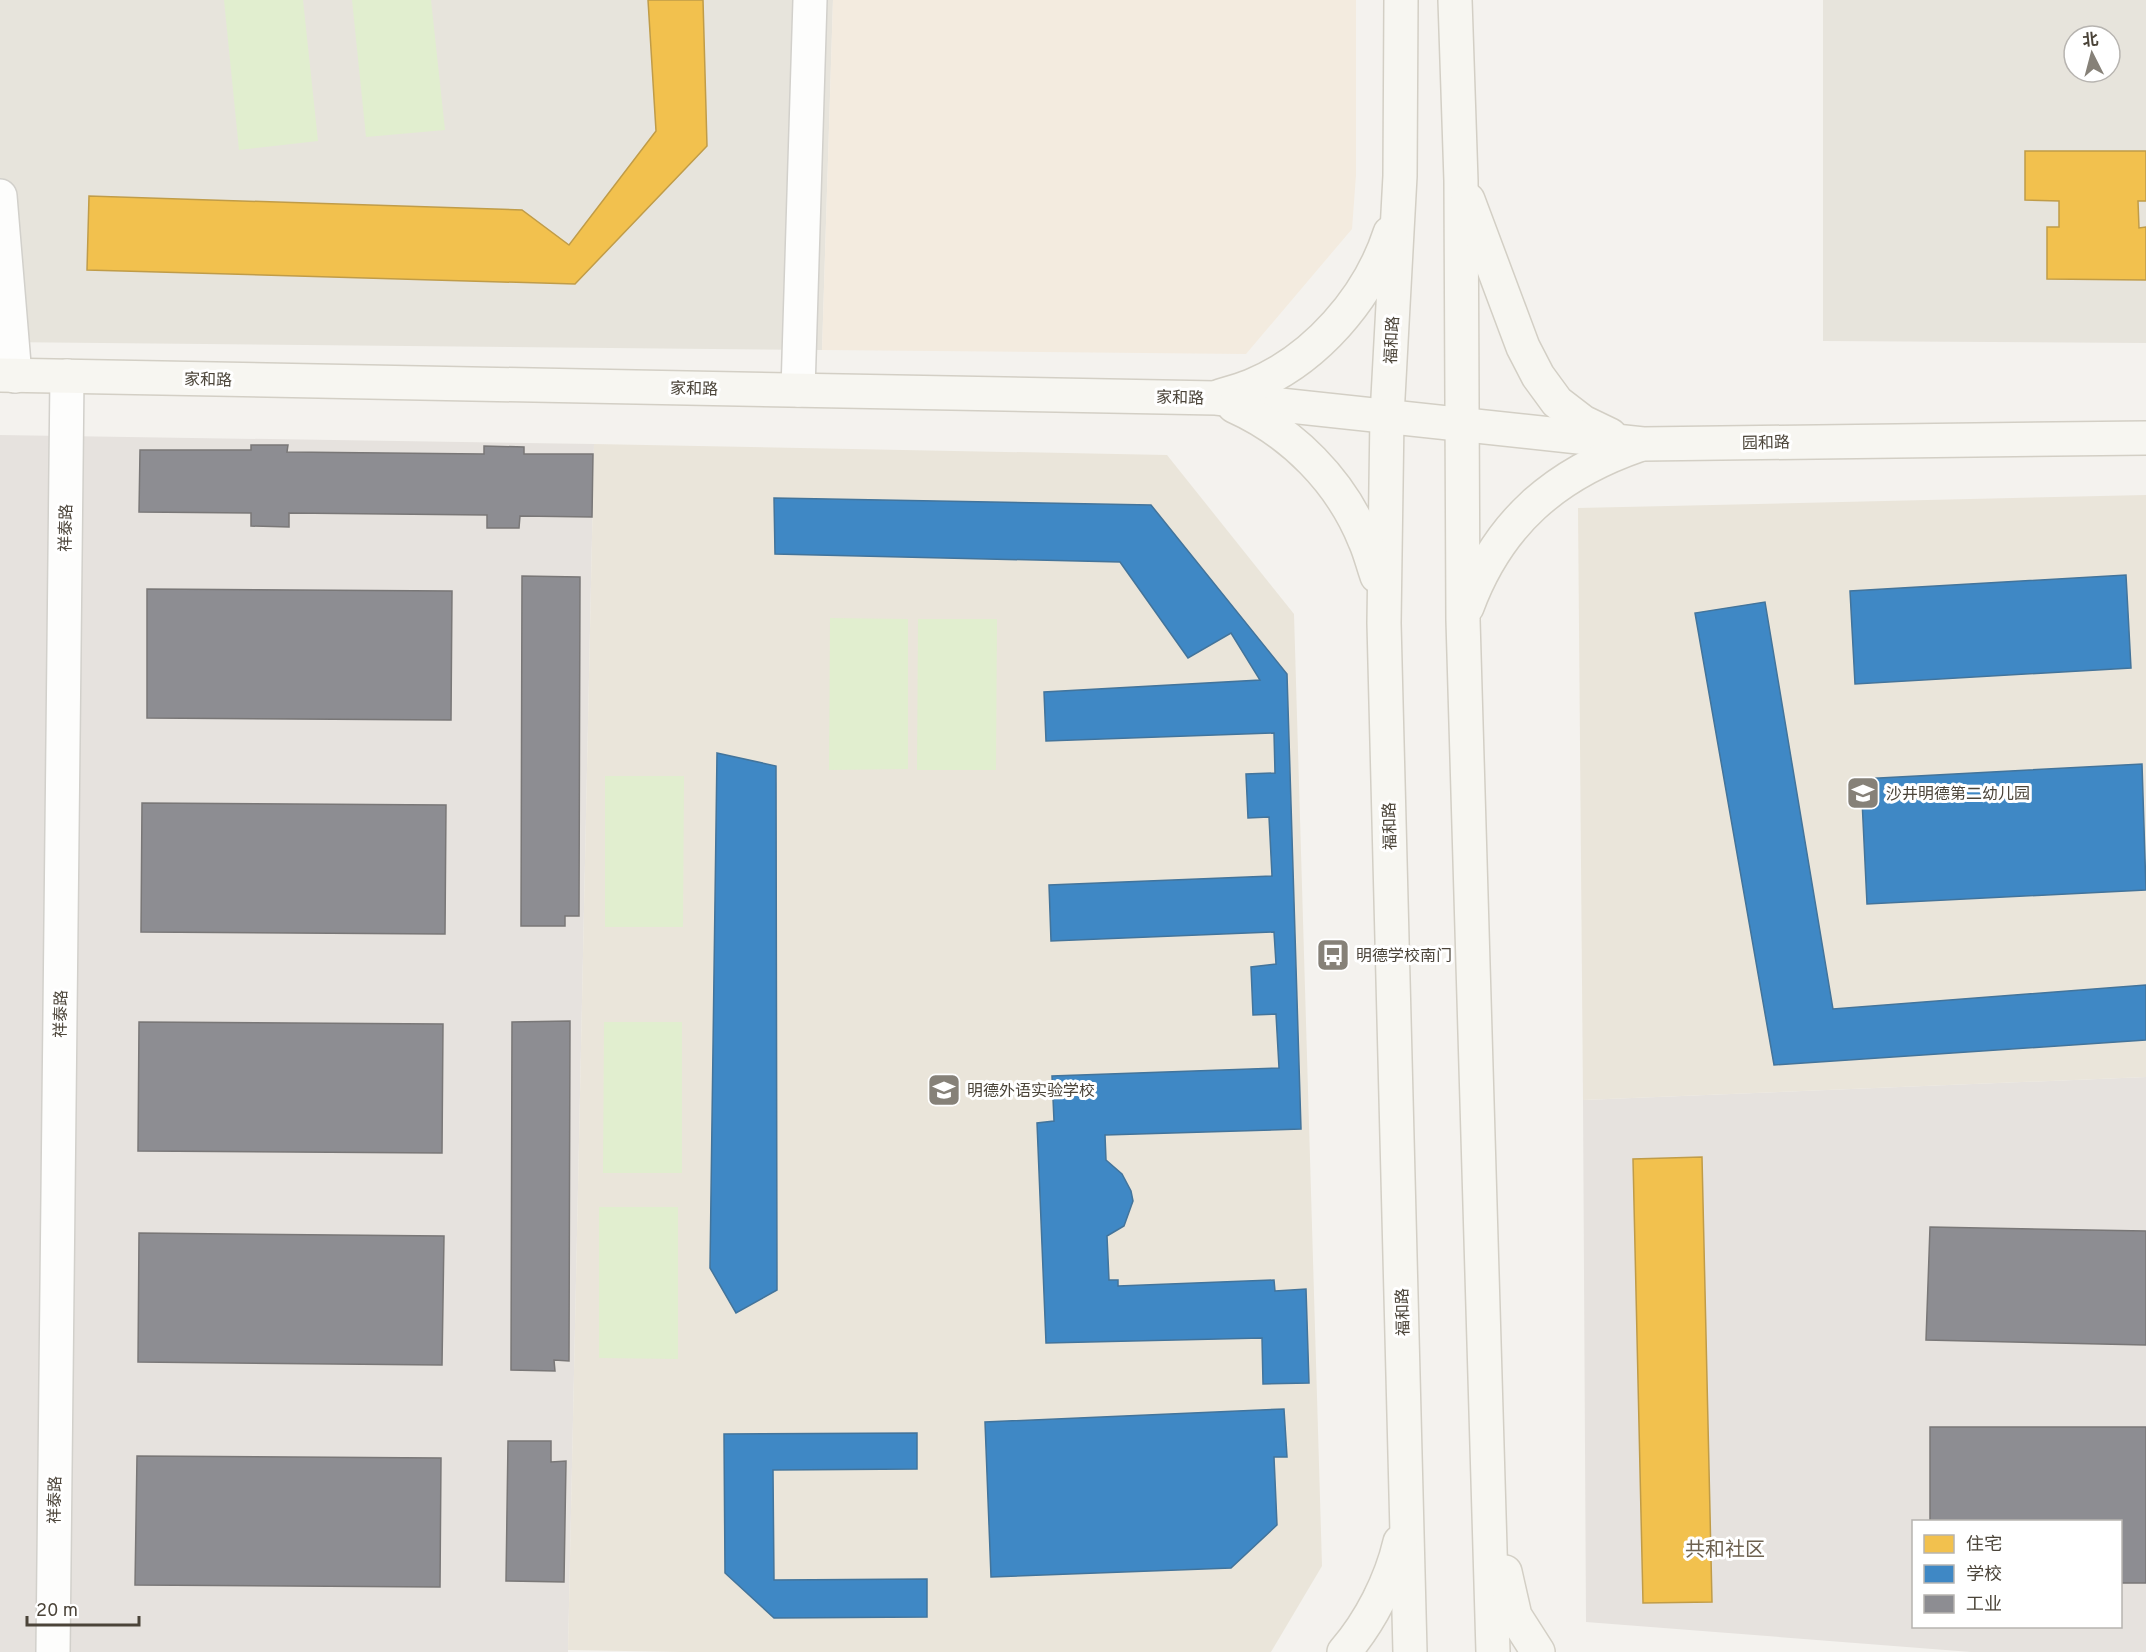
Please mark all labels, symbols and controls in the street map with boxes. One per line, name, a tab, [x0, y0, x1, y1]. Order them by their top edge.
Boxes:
north arrow	[2062, 24, 2122, 84]
text: 北	[2082, 30, 2100, 52]
street label: 福和路	[1382, 316, 1404, 365]
street label: 家和路	[184, 371, 232, 391]
street label: 家和路	[670, 380, 718, 400]
street label: 家和路	[1156, 389, 1204, 409]
street label: 园和路	[1742, 434, 1790, 454]
street label: 祥泰路	[57, 504, 77, 552]
school or university icon: 沙井明德第二幼儿园	[1845, 775, 1881, 811]
place label: 沙井明德第二幼儿园	[1886, 785, 2030, 805]
street label: 福和路	[1381, 802, 1401, 850]
bus stop icon: 明德学校南门	[1315, 937, 1351, 973]
place label: 明德学校南门	[1356, 947, 1452, 967]
street label: 祥泰路	[52, 990, 72, 1038]
school or university icon: 明德外语实验学校	[926, 1072, 962, 1108]
place label: 明德外语实验学校	[967, 1082, 1095, 1102]
street label: 福和路	[1394, 1288, 1414, 1336]
street label: 祥泰路	[46, 1476, 66, 1524]
legend	[1912, 1520, 2122, 1628]
text: 住宅	[1966, 1534, 2002, 1557]
district label: 共和社区	[1685, 1538, 1765, 1564]
text: 学校	[1966, 1564, 2002, 1587]
scale bar	[27, 1589, 140, 1627]
text: 工业	[1966, 1594, 2002, 1617]
text: 20 m	[36, 1600, 78, 1623]

